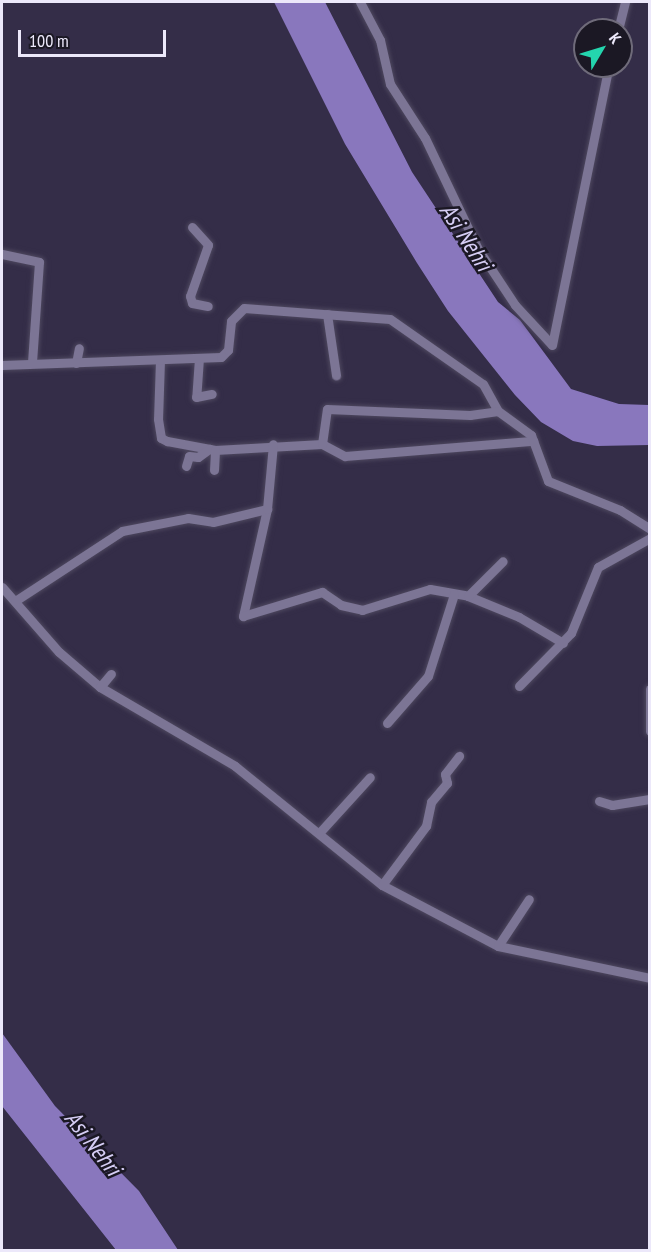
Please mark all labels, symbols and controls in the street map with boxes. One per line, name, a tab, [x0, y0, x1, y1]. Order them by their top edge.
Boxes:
scale bar	[21, 18, 170, 56]
north arrow	[573, 18, 633, 78]
text: 100 m	[29, 29, 69, 52]
text: K	[605, 29, 626, 48]
water label: Asi Nehri	[434, 198, 498, 276]
water label: Asi Nehri	[59, 1105, 127, 1181]

